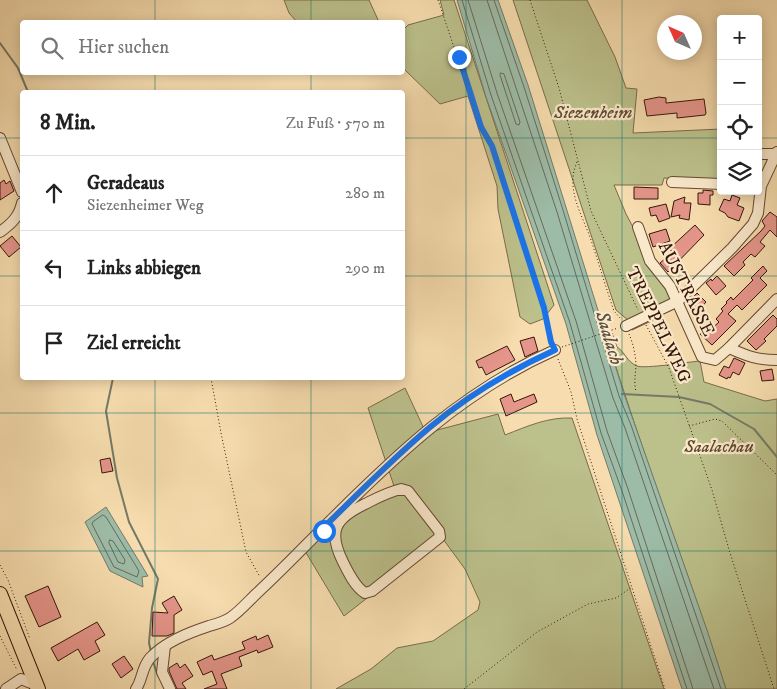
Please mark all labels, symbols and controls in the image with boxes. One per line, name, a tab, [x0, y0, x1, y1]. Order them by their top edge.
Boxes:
north arrow	[657, 15, 702, 60]
map controls	[717, 15, 762, 195]
button: +	[717, 15, 762, 60]
search box	[20, 20, 405, 75]
icon: search	[38, 34, 66, 62]
text: Hier suchen	[78, 36, 169, 59]
route end	[448, 46, 471, 69]
button: −	[717, 60, 762, 105]
park label: Siezenheim	[553, 102, 632, 124]
button: locate	[717, 105, 762, 150]
text: 8 Min.	[40, 110, 96, 136]
text: Zu Fuß · 570 m	[286, 113, 385, 133]
button: layers	[717, 150, 762, 195]
text: Geradeaus	[87, 172, 164, 195]
icon: ahead	[40, 179, 68, 207]
text: 280 m	[345, 183, 385, 203]
text: Siezenheimer Weg	[87, 195, 203, 215]
street label: AUSTRASSE	[653, 238, 719, 340]
icon: left	[40, 254, 68, 282]
text: Links abbiegen	[87, 257, 201, 280]
text: 290 m	[345, 258, 385, 278]
street label: TREPPELWEG	[621, 264, 696, 387]
water label: Saalach	[590, 307, 628, 368]
icon: arrive	[40, 329, 68, 357]
text: Ziel erreicht	[87, 332, 181, 355]
park label: Saalachau	[683, 436, 754, 458]
route start	[313, 520, 336, 543]

